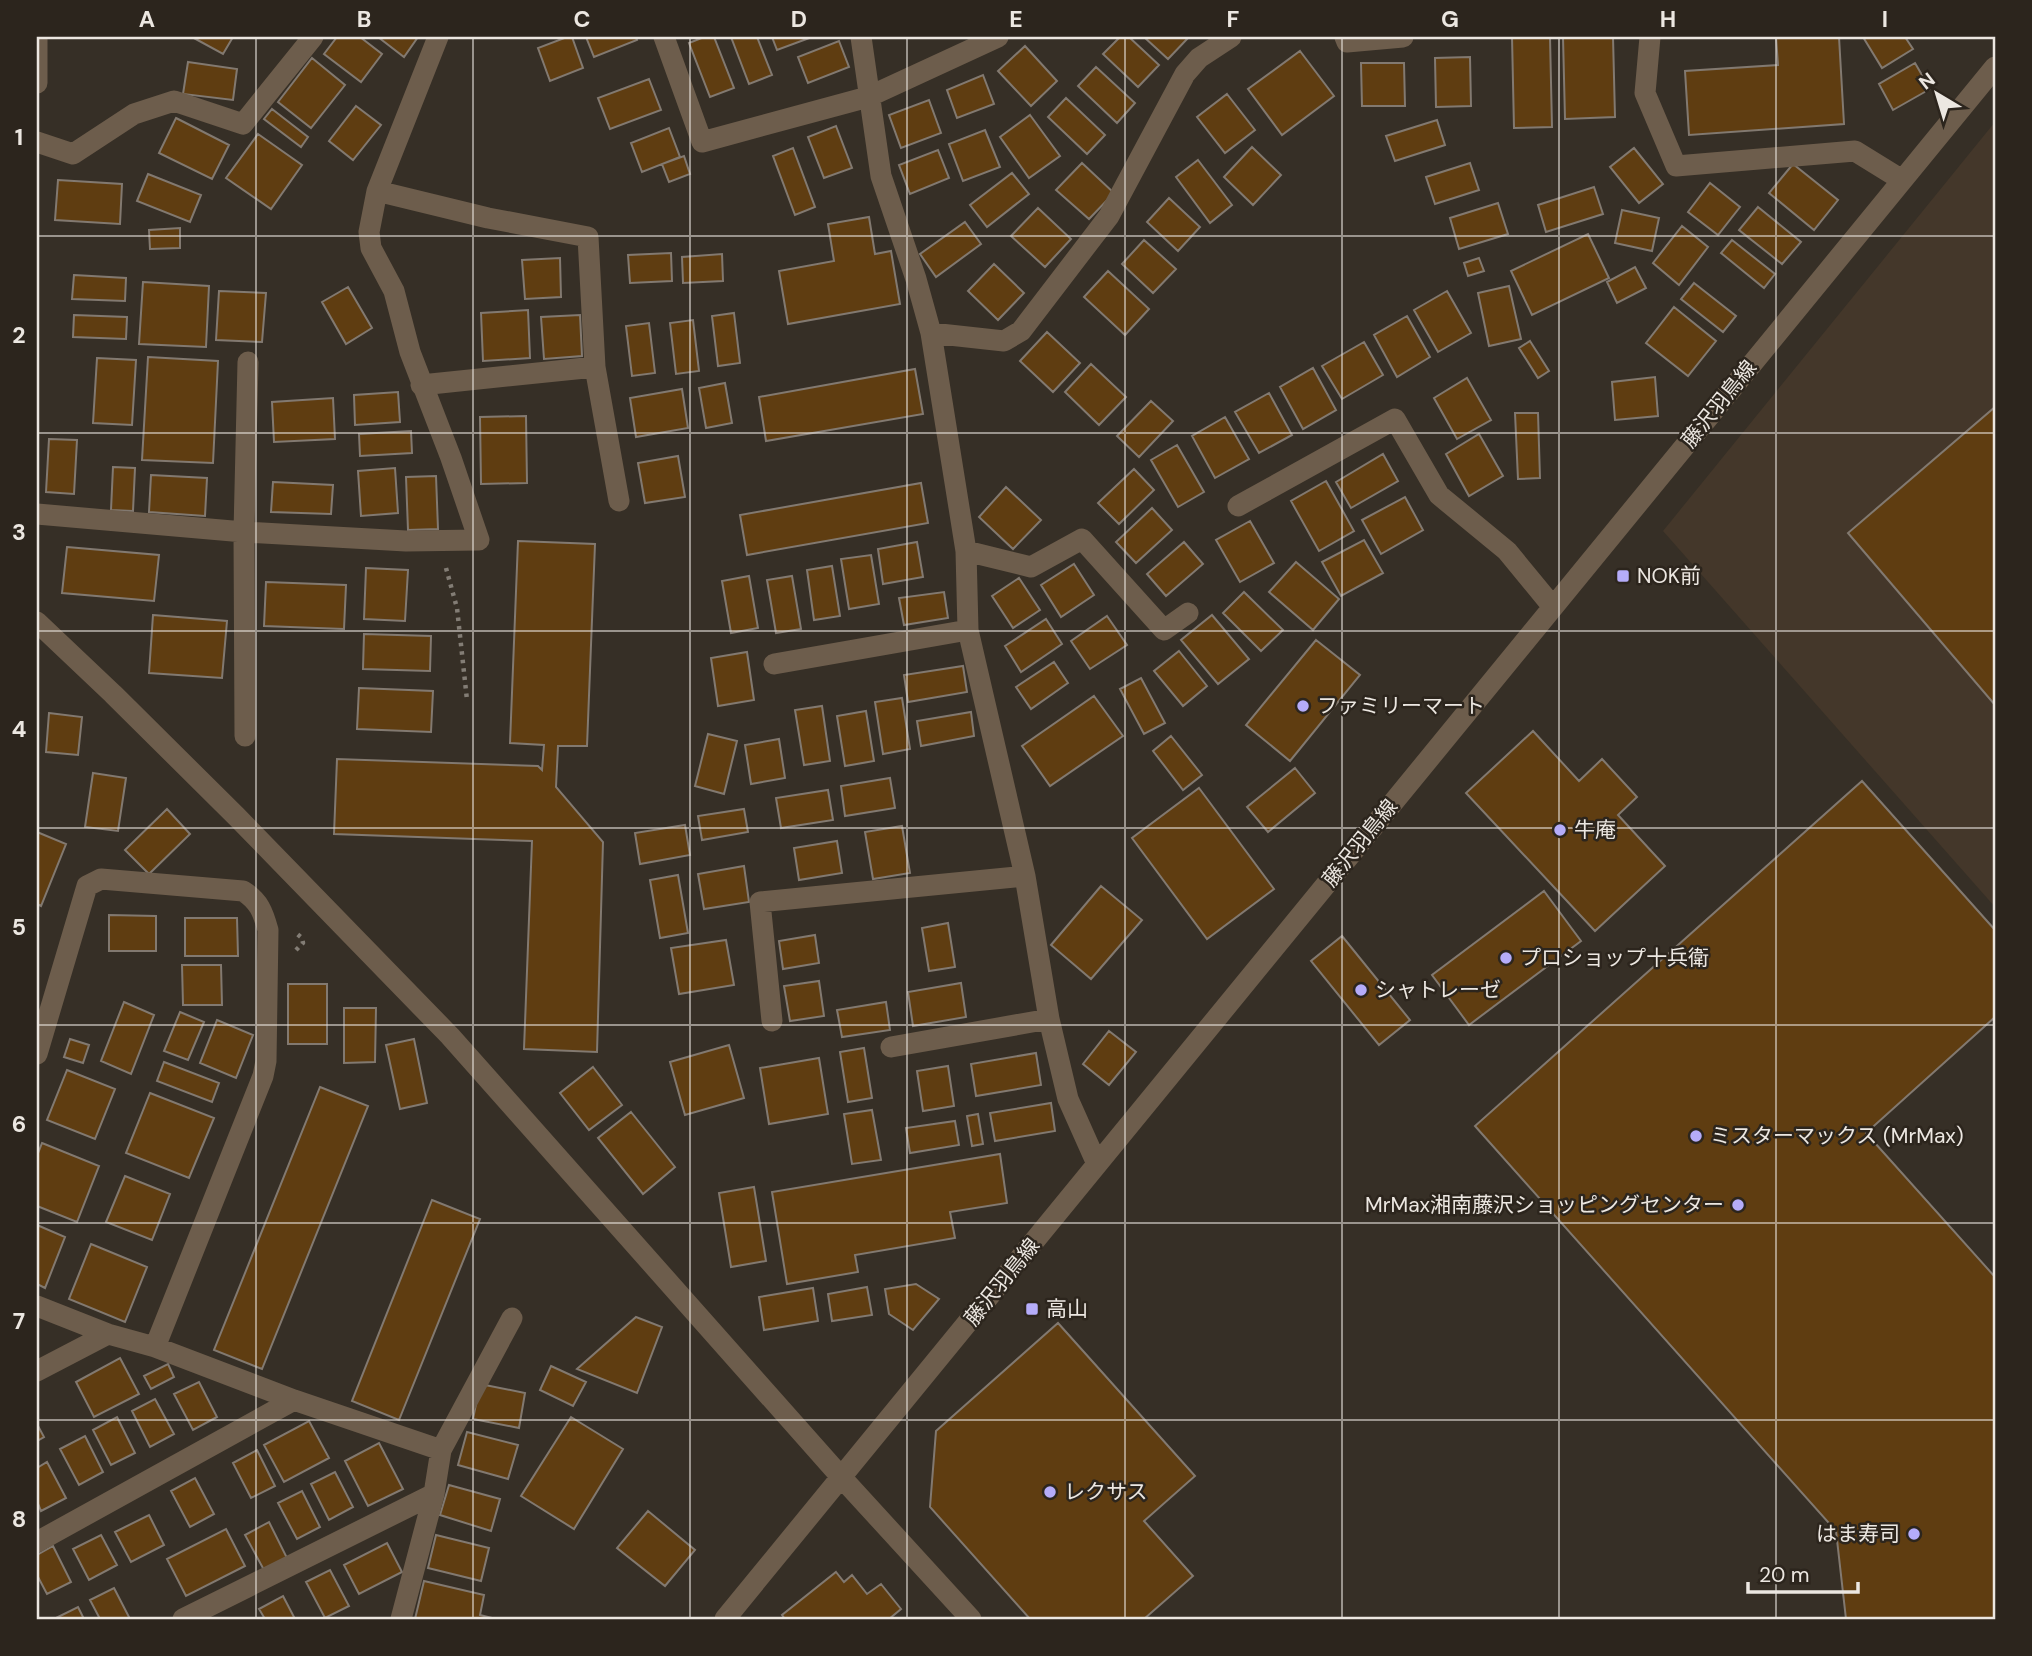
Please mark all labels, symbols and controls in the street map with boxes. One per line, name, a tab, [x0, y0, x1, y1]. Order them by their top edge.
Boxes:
text: A	[139, 4, 155, 34]
text: B	[357, 4, 371, 34]
text: C	[574, 4, 590, 34]
text: D	[791, 4, 807, 34]
text: E	[1009, 4, 1023, 34]
text: F	[1227, 4, 1240, 34]
text: G	[1441, 4, 1459, 34]
text: H	[1660, 4, 1676, 34]
text: I	[1882, 4, 1888, 34]
north arrow	[1902, 60, 1972, 130]
text: N	[1914, 67, 1940, 95]
text: 1	[15, 122, 23, 152]
text: 2	[12, 320, 26, 350]
street label: 藤沢羽鳥線	[1675, 354, 1763, 454]
text: 3	[12, 517, 26, 547]
place label: NOK前	[1637, 562, 1701, 590]
marker: NOK前	[1615, 568, 1631, 584]
place label: ファミリーマート	[1317, 692, 1485, 720]
marker: ファミリーマート	[1295, 698, 1311, 714]
text: 4	[12, 714, 27, 744]
street label: 藤沢羽鳥線	[1316, 793, 1404, 893]
place label: 牛庵	[1574, 816, 1616, 844]
marker: 牛庵	[1552, 822, 1568, 838]
text: 5	[12, 912, 26, 942]
place label: プロショップ十兵衛	[1520, 944, 1709, 972]
marker: プロショップ十兵衛	[1498, 950, 1514, 966]
place label: シャトレーゼ	[1375, 976, 1501, 1004]
marker: シャトレーゼ	[1353, 982, 1369, 998]
text: 6	[12, 1109, 26, 1139]
place label: ミスターマックス (MrMax)	[1710, 1122, 1964, 1150]
marker: ミスターマックス (MrMax)	[1688, 1128, 1704, 1144]
place label: MrMax湘南藤沢ショッピングセンター	[1365, 1191, 1724, 1219]
marker: MrMax湘南藤沢ショッピングセンター	[1730, 1197, 1746, 1213]
street label: 藤沢羽鳥線	[958, 1232, 1046, 1332]
place label: 高山	[1046, 1295, 1088, 1323]
marker: 高山	[1024, 1301, 1040, 1317]
text: 7	[13, 1306, 25, 1336]
place label: レクサス	[1064, 1478, 1148, 1506]
marker: レクサス	[1042, 1484, 1058, 1500]
text: 8	[12, 1504, 26, 1534]
place label: はま寿司	[1816, 1520, 1900, 1548]
marker: はま寿司	[1906, 1526, 1922, 1542]
scale bar	[1748, 1551, 1859, 1595]
text: 20 m	[1759, 1561, 1810, 1589]

